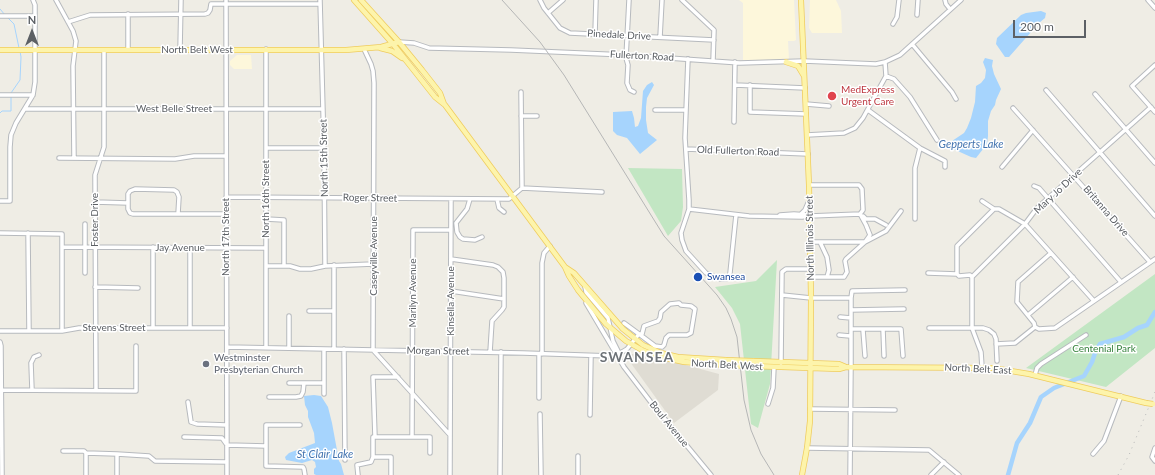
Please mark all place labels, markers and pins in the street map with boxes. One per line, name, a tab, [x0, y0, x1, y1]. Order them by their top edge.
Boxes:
place label: MedExpress Urgent Care	[841, 84, 895, 108]
marker: MedExpress Urgent Care	[826, 90, 838, 102]
marker: Swansea	[692, 271, 704, 283]
place label: Swansea	[707, 271, 745, 283]
place label: Westminster Presbyterian Church	[214, 352, 303, 376]
marker: Westminster Presbyterian Church	[201, 359, 211, 369]

